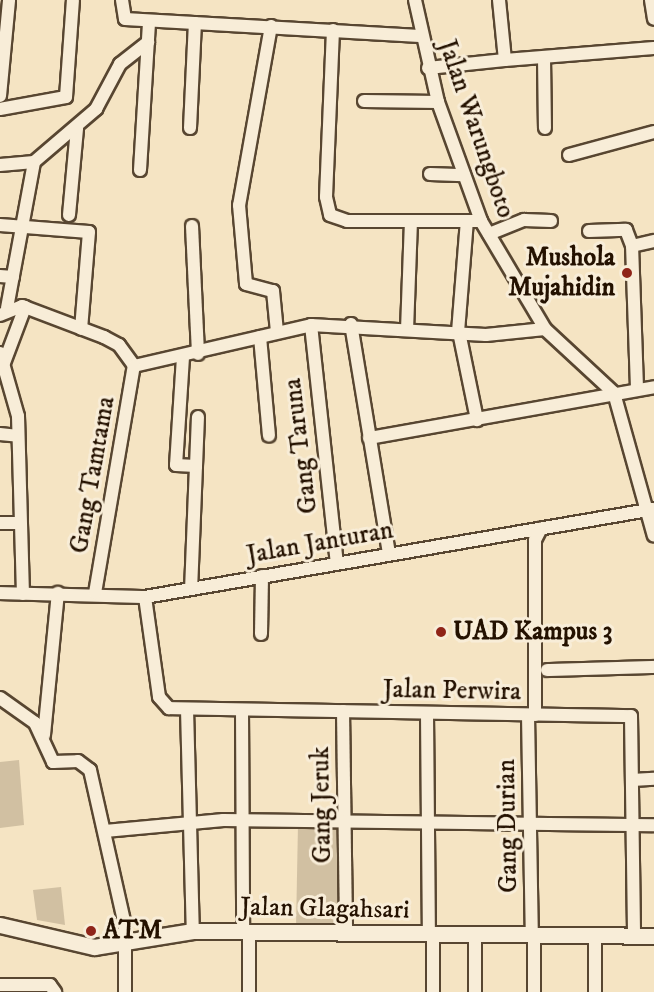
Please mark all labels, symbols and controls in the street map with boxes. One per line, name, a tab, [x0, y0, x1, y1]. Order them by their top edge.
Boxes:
street label: Jalan Warungboto	[431, 36, 521, 222]
place label: Mushola Mujahidin	[508, 242, 615, 304]
marker: Mushola Mujahidin	[620, 266, 634, 280]
street label: Gang Taruna	[277, 376, 325, 516]
street label: Gang Tamtama	[64, 394, 122, 556]
street label: Jalan Janturan	[244, 515, 396, 571]
place label: UAD Kampus 3	[453, 616, 612, 648]
marker: UAD Kampus 3	[434, 625, 448, 639]
street label: Jalan Perwira	[383, 674, 521, 708]
street label: Gang Jeruk	[305, 746, 339, 864]
street label: Gang Durian	[491, 759, 525, 893]
street label: Jalan Glagahsari	[240, 892, 410, 926]
place label: ATM	[103, 915, 162, 947]
marker: ATM	[84, 924, 98, 938]

